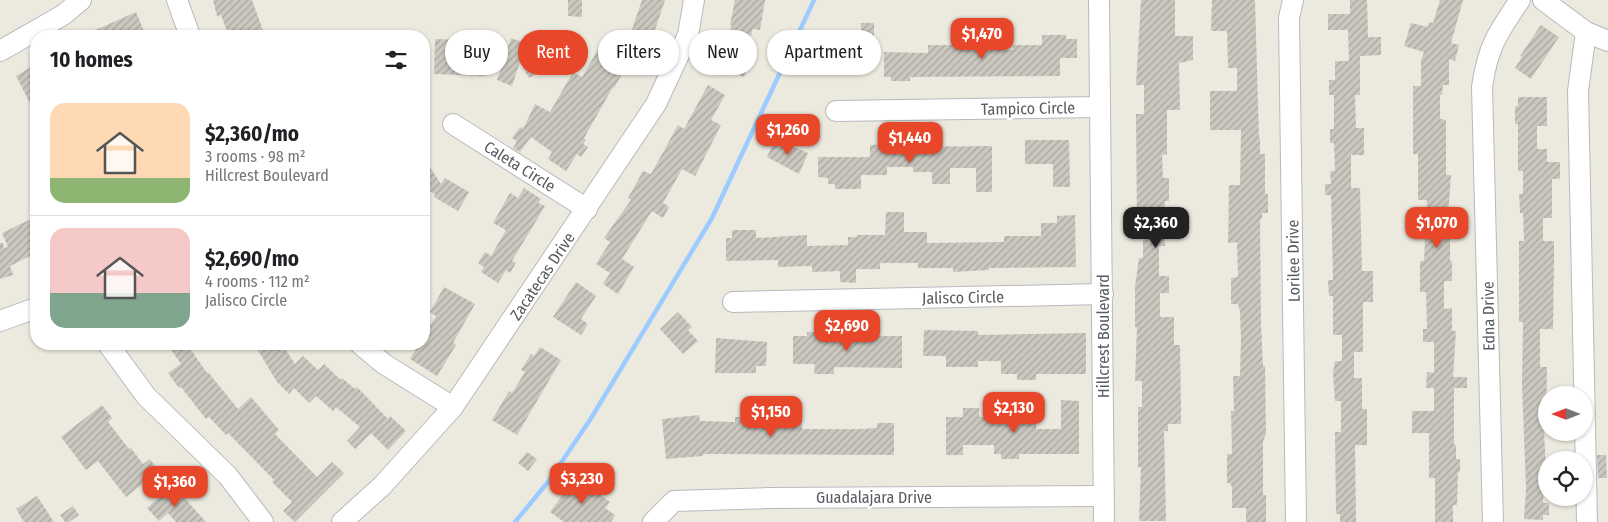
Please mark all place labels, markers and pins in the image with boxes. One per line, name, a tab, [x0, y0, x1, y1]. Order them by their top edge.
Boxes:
pin: $1,470	[941, 18, 1023, 60]
pin: $1,260	[747, 114, 829, 156]
pin: $1,440	[869, 121, 951, 164]
pin: $2,360	[1115, 206, 1197, 249]
pin: $1,070	[1396, 206, 1478, 249]
pin: $2,690	[806, 310, 888, 352]
pin: $2,130	[973, 392, 1055, 434]
pin: $1,150	[730, 396, 812, 438]
pin: $3,230	[541, 462, 623, 505]
pin: $1,360	[134, 466, 216, 508]

